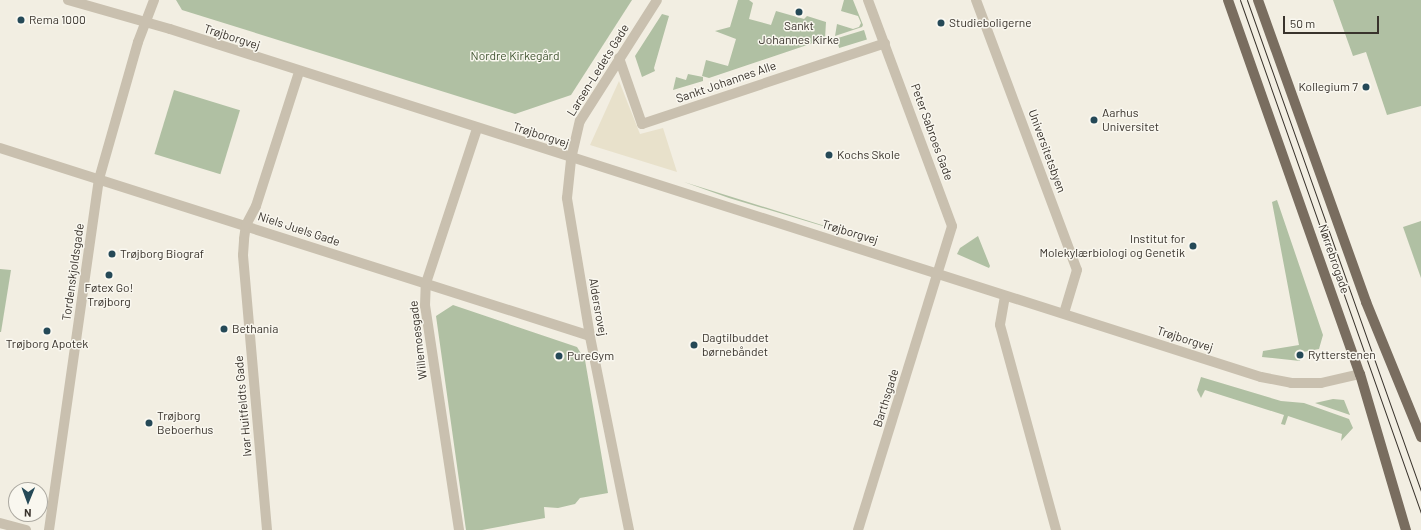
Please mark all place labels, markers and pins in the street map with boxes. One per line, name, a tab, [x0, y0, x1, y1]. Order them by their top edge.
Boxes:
marker: Sankt Johannes Kirke	[794, 7, 804, 17]
place label: Rema 1000	[29, 13, 86, 27]
marker: Rema 1000	[16, 15, 26, 25]
place label: Studieboligerne	[949, 16, 1032, 30]
marker: Studieboligerne	[936, 18, 946, 28]
place label: Sankt Johannes Kirke	[759, 19, 839, 47]
place label: Kollegium 7	[1298, 80, 1358, 94]
marker: Kollegium 7	[1361, 82, 1371, 92]
place label: Aarhus Universitet	[1102, 106, 1159, 134]
marker: Aarhus Universitet	[1089, 115, 1099, 125]
place label: Kochs Skole	[837, 148, 900, 162]
marker: Kochs Skole	[824, 150, 834, 160]
place label: Institut for Molekylærbiologi og Genetik	[1039, 232, 1185, 260]
marker: Institut for Molekylærbiologi og Genetik	[1188, 241, 1198, 251]
place label: Trøjborg Biograf	[120, 247, 204, 261]
marker: Trøjborg Biograf	[107, 249, 117, 259]
marker: Føtex Go! Trøjborg	[104, 270, 114, 280]
place label: Føtex Go! Trøjborg	[85, 281, 133, 309]
place label: Bethania	[232, 322, 278, 336]
marker: Bethania	[219, 324, 229, 334]
marker: Trøjborg Apotek	[42, 326, 52, 336]
place label: Dagtilbuddet børnebåndet	[702, 331, 769, 359]
place label: Trøjborg Apotek	[6, 337, 88, 351]
marker: Dagtilbuddet børnebåndet	[689, 340, 699, 350]
place label: Rytterstenen	[1308, 348, 1376, 362]
place label: PureGym	[567, 349, 614, 363]
marker: Rytterstenen	[1295, 350, 1305, 360]
marker: PureGym	[554, 351, 564, 361]
place label: Trøjborg Beboerhus	[157, 409, 213, 437]
marker: Trøjborg Beboerhus	[144, 418, 154, 428]

